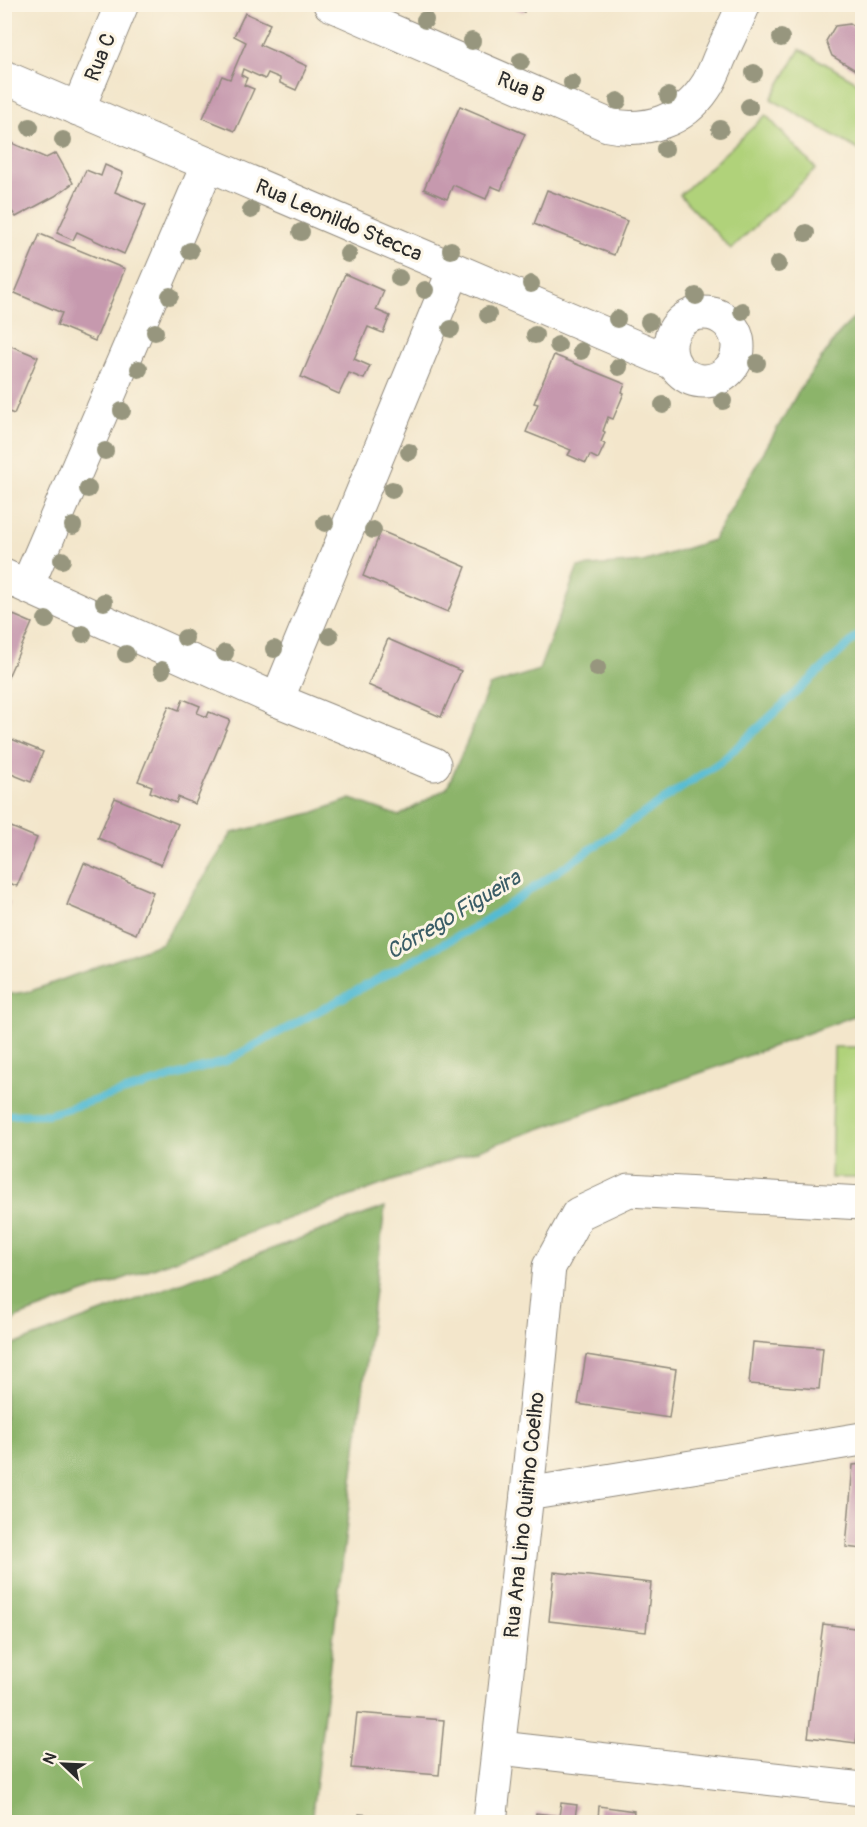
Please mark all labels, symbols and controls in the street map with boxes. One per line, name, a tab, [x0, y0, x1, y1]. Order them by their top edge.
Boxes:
street label: Rua C	[79, 29, 122, 85]
street label: Rua B	[493, 65, 549, 109]
street label: Rua Leonildo Stecca	[251, 173, 426, 268]
water label: Córrego Figueira	[381, 863, 527, 966]
street label: Rua Ana Lino Quirino Coelho	[498, 1391, 551, 1639]
north arrow	[33, 1734, 93, 1794]
text: N	[39, 1749, 62, 1767]

